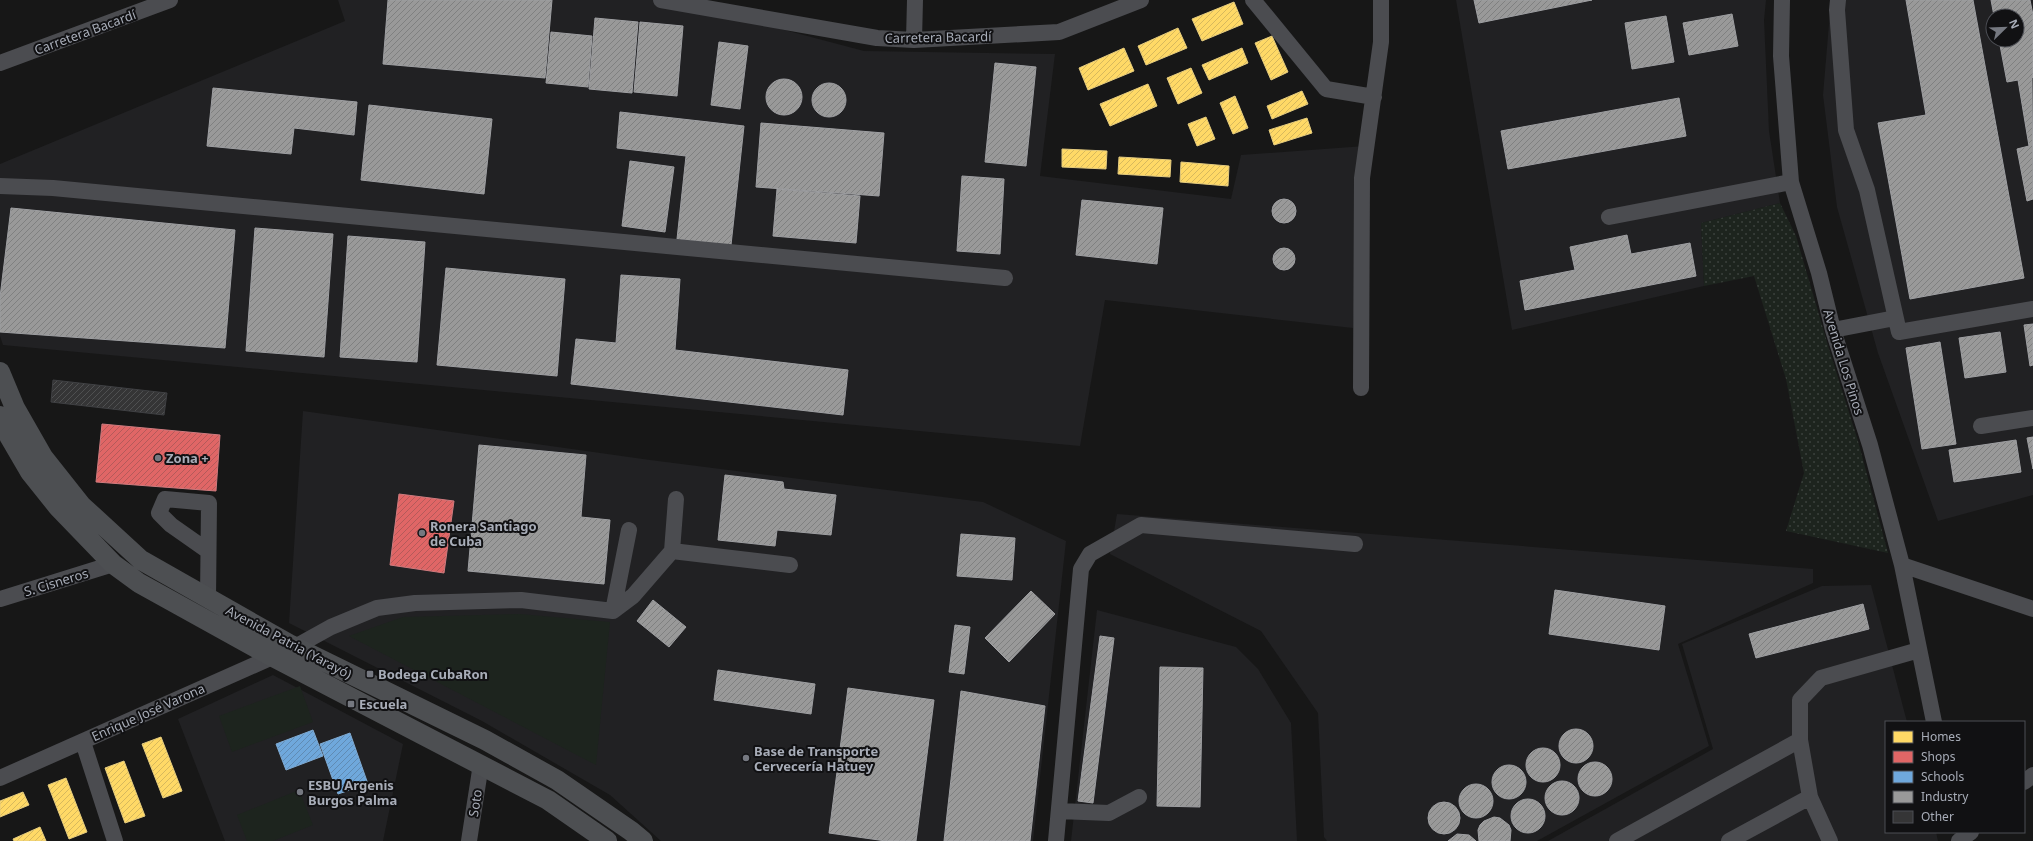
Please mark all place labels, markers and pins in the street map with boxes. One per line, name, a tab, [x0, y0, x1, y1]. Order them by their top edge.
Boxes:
place label: Zona +	[166, 449, 209, 467]
marker: Zona +	[153, 453, 163, 463]
place label: Ronera Santiago de Cuba	[430, 517, 537, 550]
marker: Ronera Santiago de Cuba	[417, 528, 427, 538]
place label: Bodega CubaRon	[378, 665, 488, 683]
marker: Bodega CubaRon	[365, 669, 375, 679]
place label: Escuela	[359, 695, 407, 713]
marker: Escuela	[346, 699, 356, 709]
place label: Base de Transporte Cervecería Hatuey	[754, 742, 878, 775]
marker: Base de Transporte Cervecería Hatuey	[741, 753, 751, 763]
place label: ESBU Argenis Burgos Palma	[308, 776, 397, 809]
marker: ESBU Argenis Burgos Palma	[295, 787, 305, 797]

